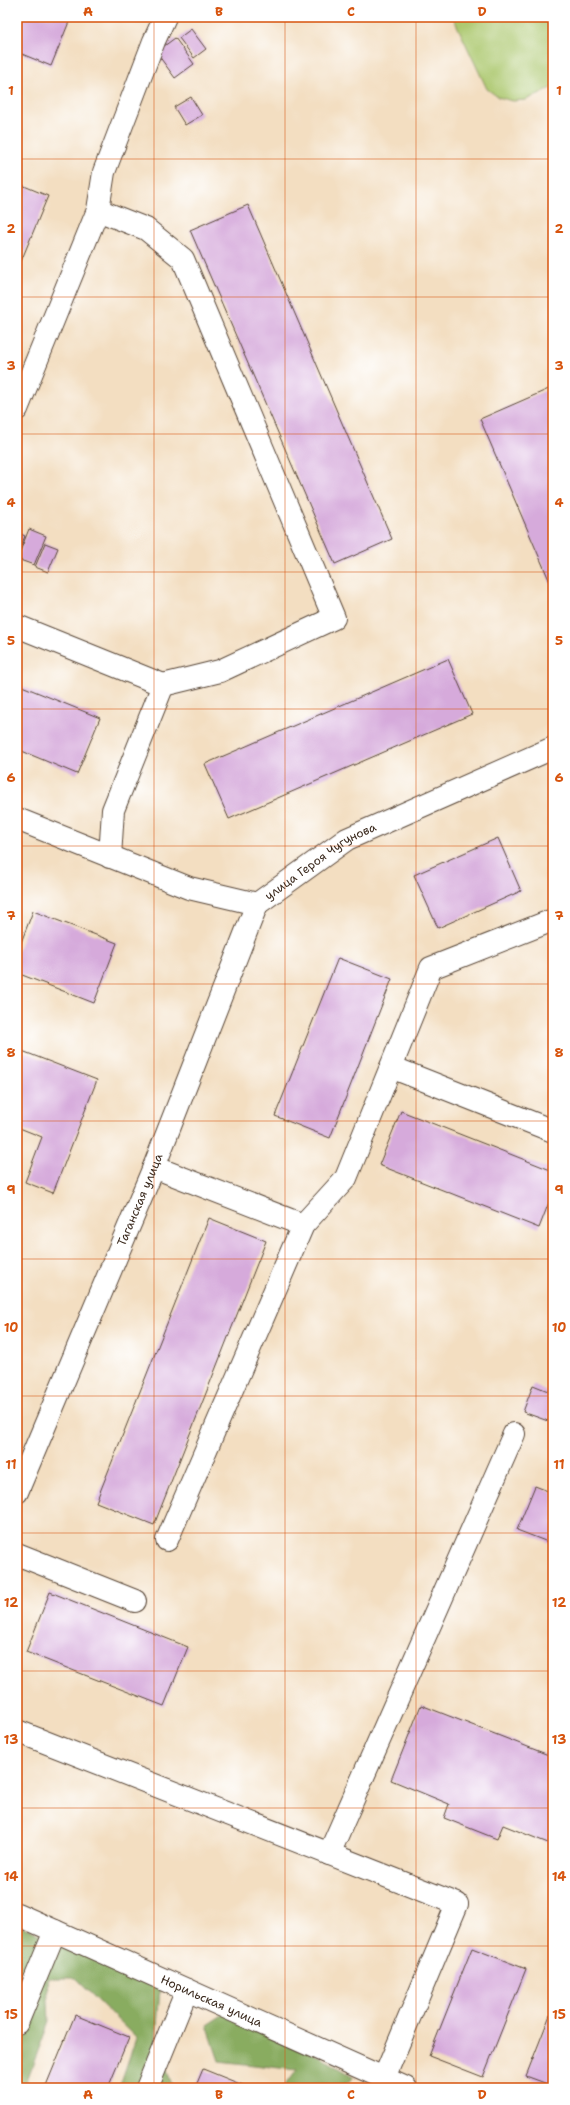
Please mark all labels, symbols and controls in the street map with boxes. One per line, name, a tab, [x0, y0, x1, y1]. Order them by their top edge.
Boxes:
text: A	[83, 3, 93, 20]
text: B	[215, 3, 223, 20]
text: C	[347, 3, 355, 20]
text: D	[477, 3, 487, 20]
text: 1	[8, 82, 14, 99]
text: 1	[556, 82, 562, 99]
text: 2	[6, 220, 16, 237]
text: 2	[554, 220, 564, 237]
text: 3	[6, 357, 16, 374]
text: 3	[554, 357, 564, 374]
text: 4	[6, 494, 16, 511]
text: 4	[554, 494, 564, 511]
text: 5	[7, 632, 15, 649]
text: 5	[555, 632, 563, 649]
text: 6	[6, 769, 16, 786]
text: 6	[554, 769, 564, 786]
street label: улица Героя Чугунова	[262, 819, 379, 904]
text: 7	[6, 907, 16, 924]
text: 7	[554, 907, 564, 924]
text: 8	[6, 1044, 16, 1061]
text: 8	[554, 1044, 564, 1061]
street label: Таганская улица	[114, 1151, 167, 1249]
text: 9	[6, 1181, 16, 1198]
text: 9	[554, 1181, 564, 1198]
text: 10	[4, 1319, 18, 1336]
text: 10	[552, 1319, 566, 1336]
text: 11	[5, 1456, 17, 1473]
text: 11	[553, 1456, 565, 1473]
text: 12	[4, 1594, 18, 1611]
text: 12	[552, 1594, 566, 1611]
text: 13	[4, 1731, 18, 1748]
text: 13	[552, 1731, 566, 1748]
text: 14	[4, 1868, 18, 1885]
text: 14	[552, 1868, 566, 1885]
street label: Норильская улица	[158, 1971, 265, 2031]
text: 15	[4, 2006, 18, 2023]
text: 15	[552, 2006, 566, 2023]
text: A	[83, 2086, 93, 2103]
text: B	[215, 2086, 223, 2103]
text: C	[347, 2086, 355, 2103]
text: D	[477, 2086, 487, 2103]

